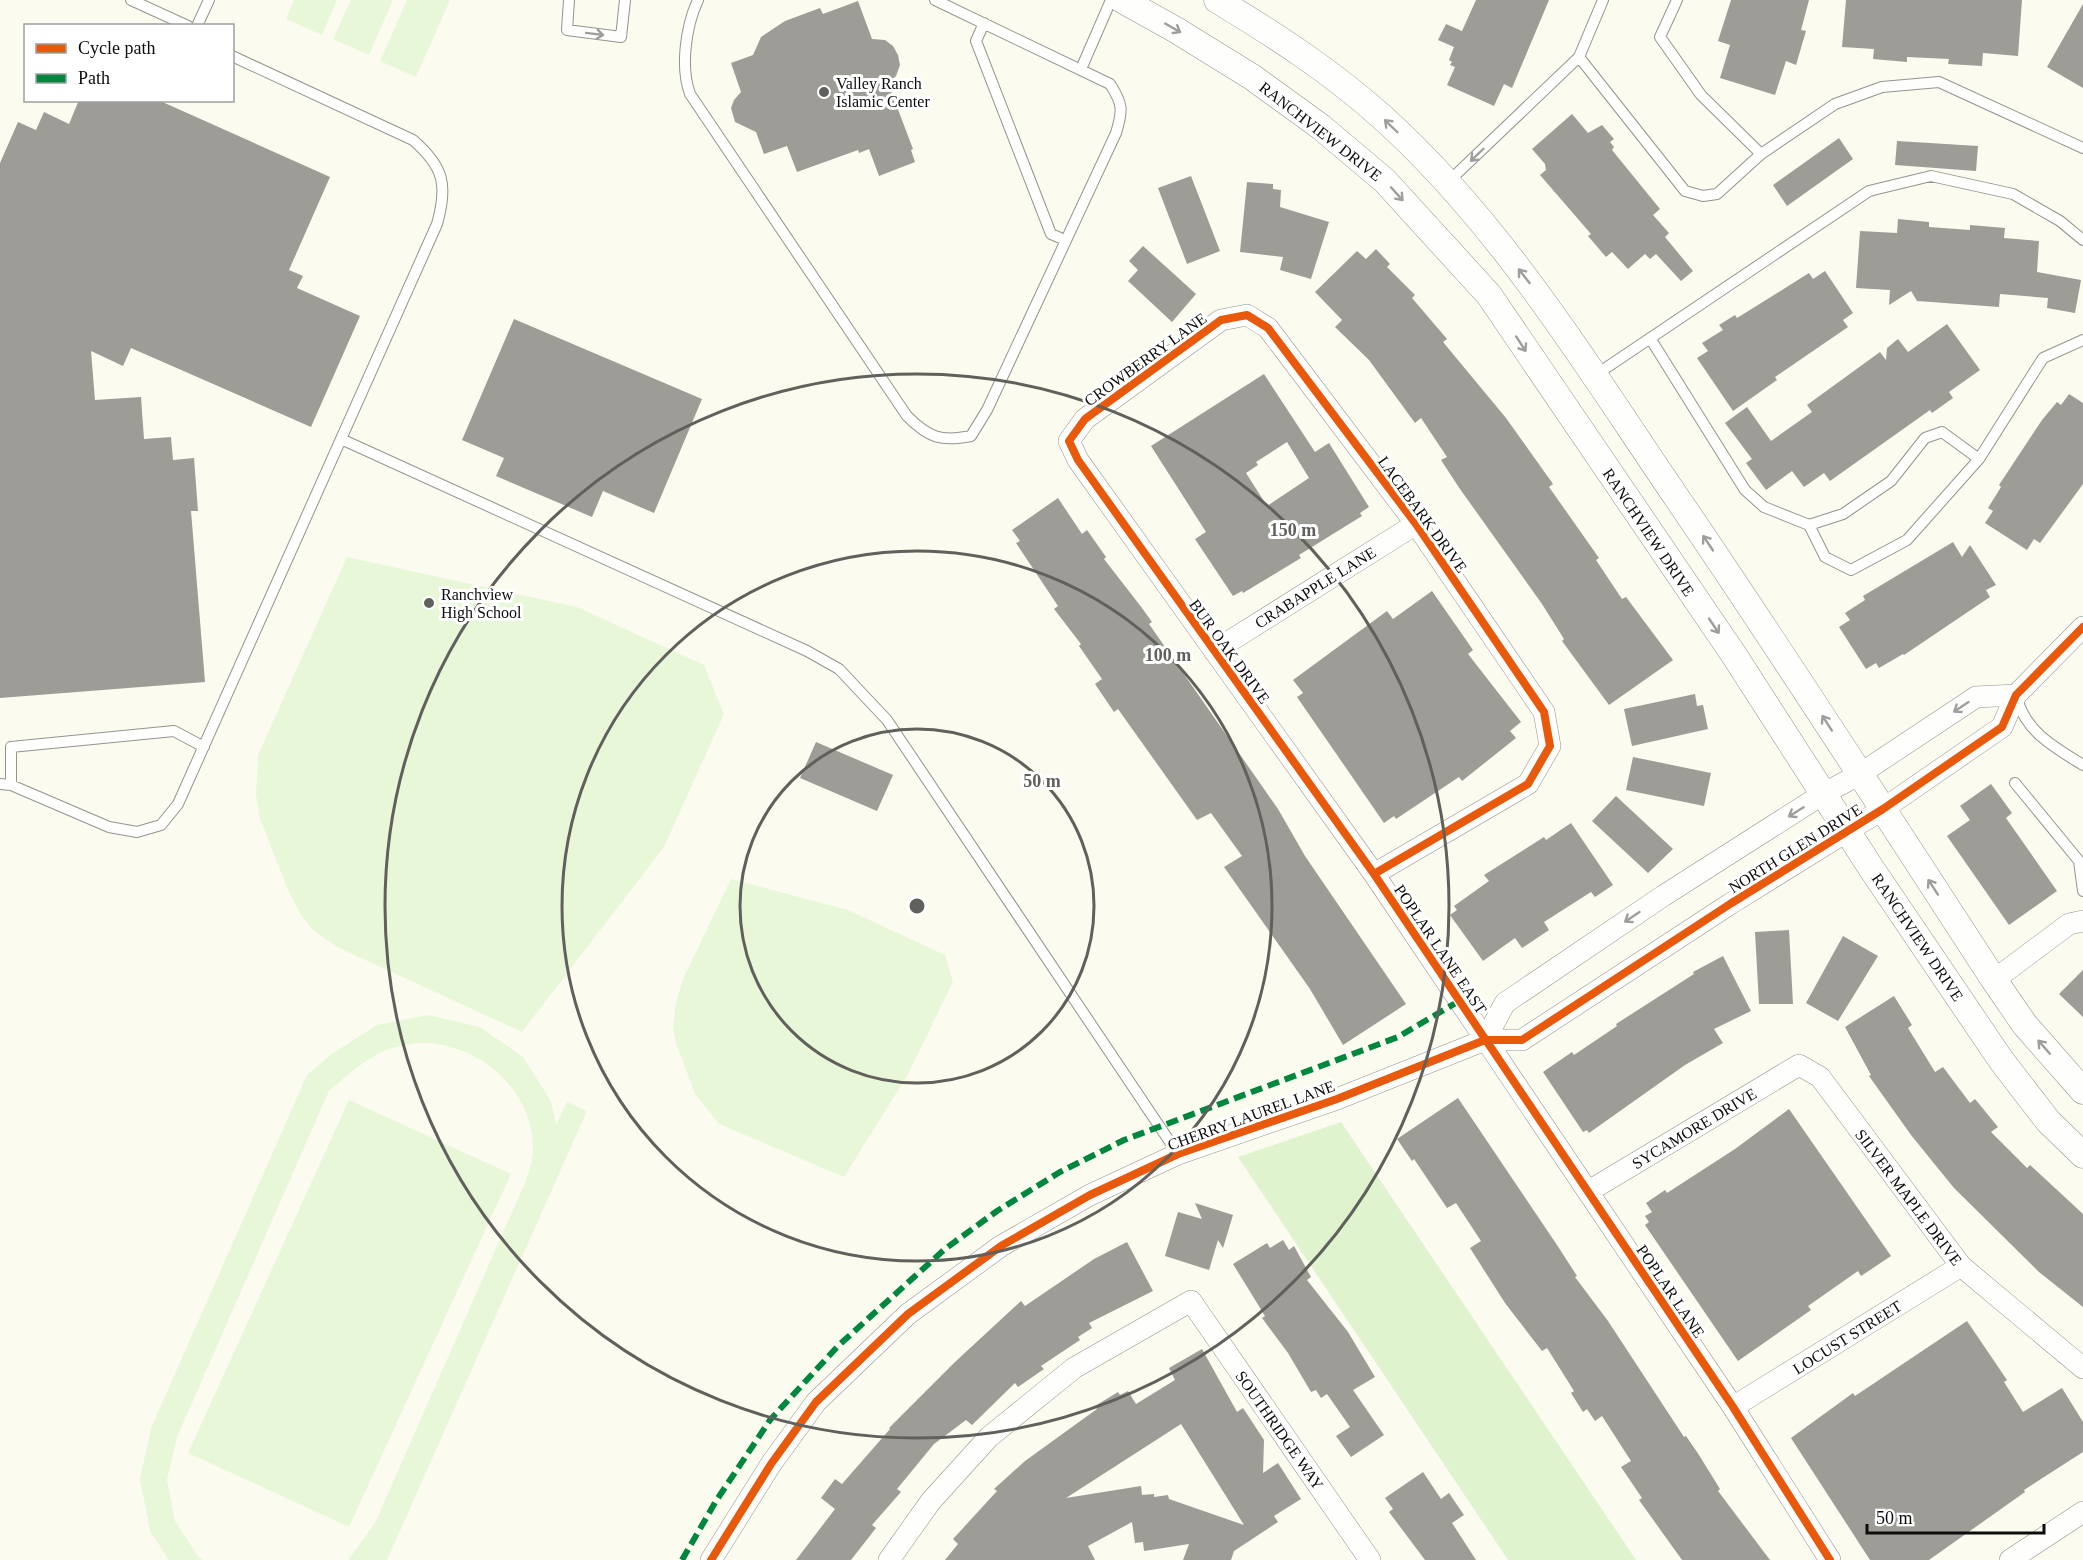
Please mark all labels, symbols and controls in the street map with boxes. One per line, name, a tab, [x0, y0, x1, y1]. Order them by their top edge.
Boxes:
one-way arrow	[1164, 22, 1181, 34]
legend	[24, 24, 234, 102]
one-way arrow	[584, 28, 604, 39]
text: Cycle path	[78, 38, 155, 58]
text: Path	[78, 68, 110, 88]
place label: Valley Ranch Islamic Center	[836, 75, 930, 110]
street label: RANCHVIEW DRIVE	[1256, 78, 1385, 184]
marker: Valley Ranch Islamic Center	[817, 85, 831, 99]
one-way arrow	[1384, 119, 1399, 133]
one-way arrow	[1469, 147, 1484, 162]
one-way arrow	[1389, 186, 1403, 201]
one-way arrow	[1518, 268, 1531, 284]
street label: CROWBERRY LANE	[1081, 309, 1210, 409]
one-way arrow	[1514, 335, 1527, 352]
street label: LACEBARK DRIVE	[1375, 453, 1470, 576]
street label: RANCHVIEW DRIVE	[1599, 465, 1698, 599]
text: 150 m	[1270, 520, 1316, 540]
one-way arrow	[1702, 536, 1714, 552]
street label: CRABAPPLE LANE	[1252, 543, 1379, 631]
place label: Ranchview High School	[441, 586, 522, 622]
marker: Ranchview High School	[422, 596, 436, 610]
street label: BUR OAK DRIVE	[1186, 596, 1273, 707]
one-way arrow	[1708, 617, 1720, 634]
text: 100 m	[1145, 645, 1191, 665]
one-way arrow	[1952, 701, 1969, 714]
one-way arrow	[1821, 716, 1833, 732]
text: 50 m	[1023, 771, 1061, 791]
street label: NORTH GLEN DRIVE	[1726, 800, 1865, 896]
one-way arrow	[1788, 806, 1805, 818]
street label: RANCHVIEW DRIVE	[1868, 870, 1967, 1004]
one-way arrow	[1927, 879, 1939, 896]
street label: POPLAR LANE EAST	[1391, 882, 1490, 1017]
centre of rings	[907, 896, 927, 916]
one-way arrow	[1624, 911, 1641, 923]
one-way arrow	[2037, 1040, 2051, 1055]
street label: CHERRY LAUREL LANE	[1165, 1077, 1337, 1154]
street label: SYCAMORE DRIVE	[1629, 1085, 1759, 1172]
street label: SILVER MAPLE DRIVE	[1852, 1126, 1965, 1269]
street label: POPLAR LANE	[1633, 1242, 1708, 1341]
street label: LOCUST STREET	[1790, 1297, 1905, 1378]
street label: SOUTHRIDGE WAY	[1232, 1368, 1327, 1493]
scale bar	[1867, 1497, 2044, 1535]
text: 50 m	[1876, 1508, 1913, 1528]

